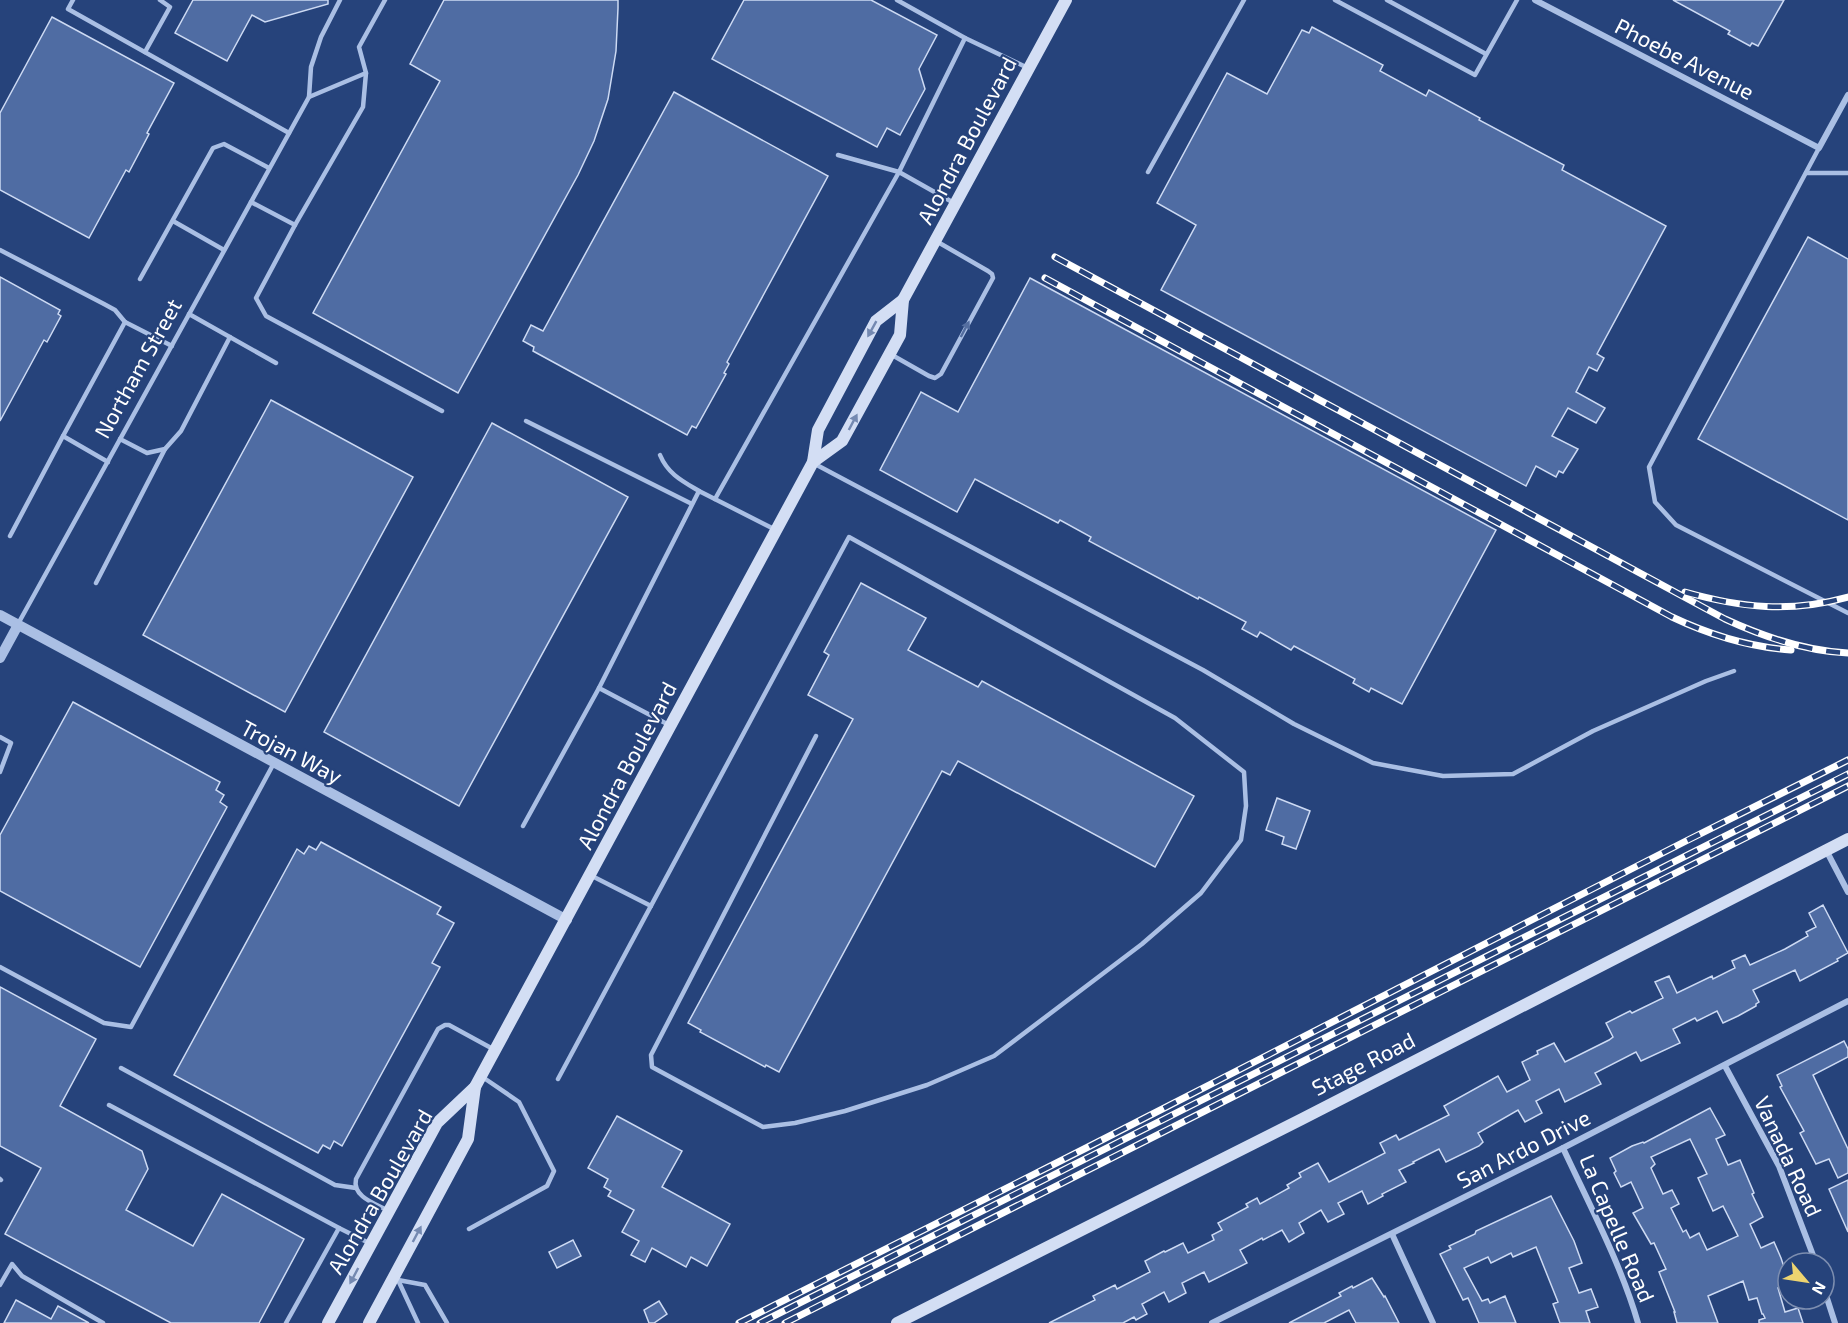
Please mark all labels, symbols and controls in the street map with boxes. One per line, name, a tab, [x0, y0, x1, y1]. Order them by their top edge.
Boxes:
street label: Phoebe Avenue	[1611, 12, 1759, 104]
street label: Alondra Boulevard	[911, 52, 1021, 228]
street label: Northam Street	[88, 294, 186, 442]
one-way arrow	[960, 320, 970, 337]
one-way arrow	[867, 321, 877, 338]
one-way arrow	[848, 413, 858, 430]
street label: Alondra Boulevard	[571, 677, 681, 853]
street label: Trojan Way	[236, 713, 347, 790]
street label: Stage Road	[1307, 1026, 1419, 1100]
street label: Vanada Road	[1750, 1092, 1828, 1220]
street label: San Ardo Drive	[1452, 1103, 1594, 1193]
street label: Alondra Boulevard	[321, 1104, 437, 1278]
street label: La Capelle Road	[1575, 1150, 1661, 1306]
one-way arrow	[412, 1226, 422, 1243]
north arrow	[1776, 1251, 1836, 1311]
one-way arrow	[349, 1268, 359, 1285]
text: N	[1808, 1279, 1831, 1298]

